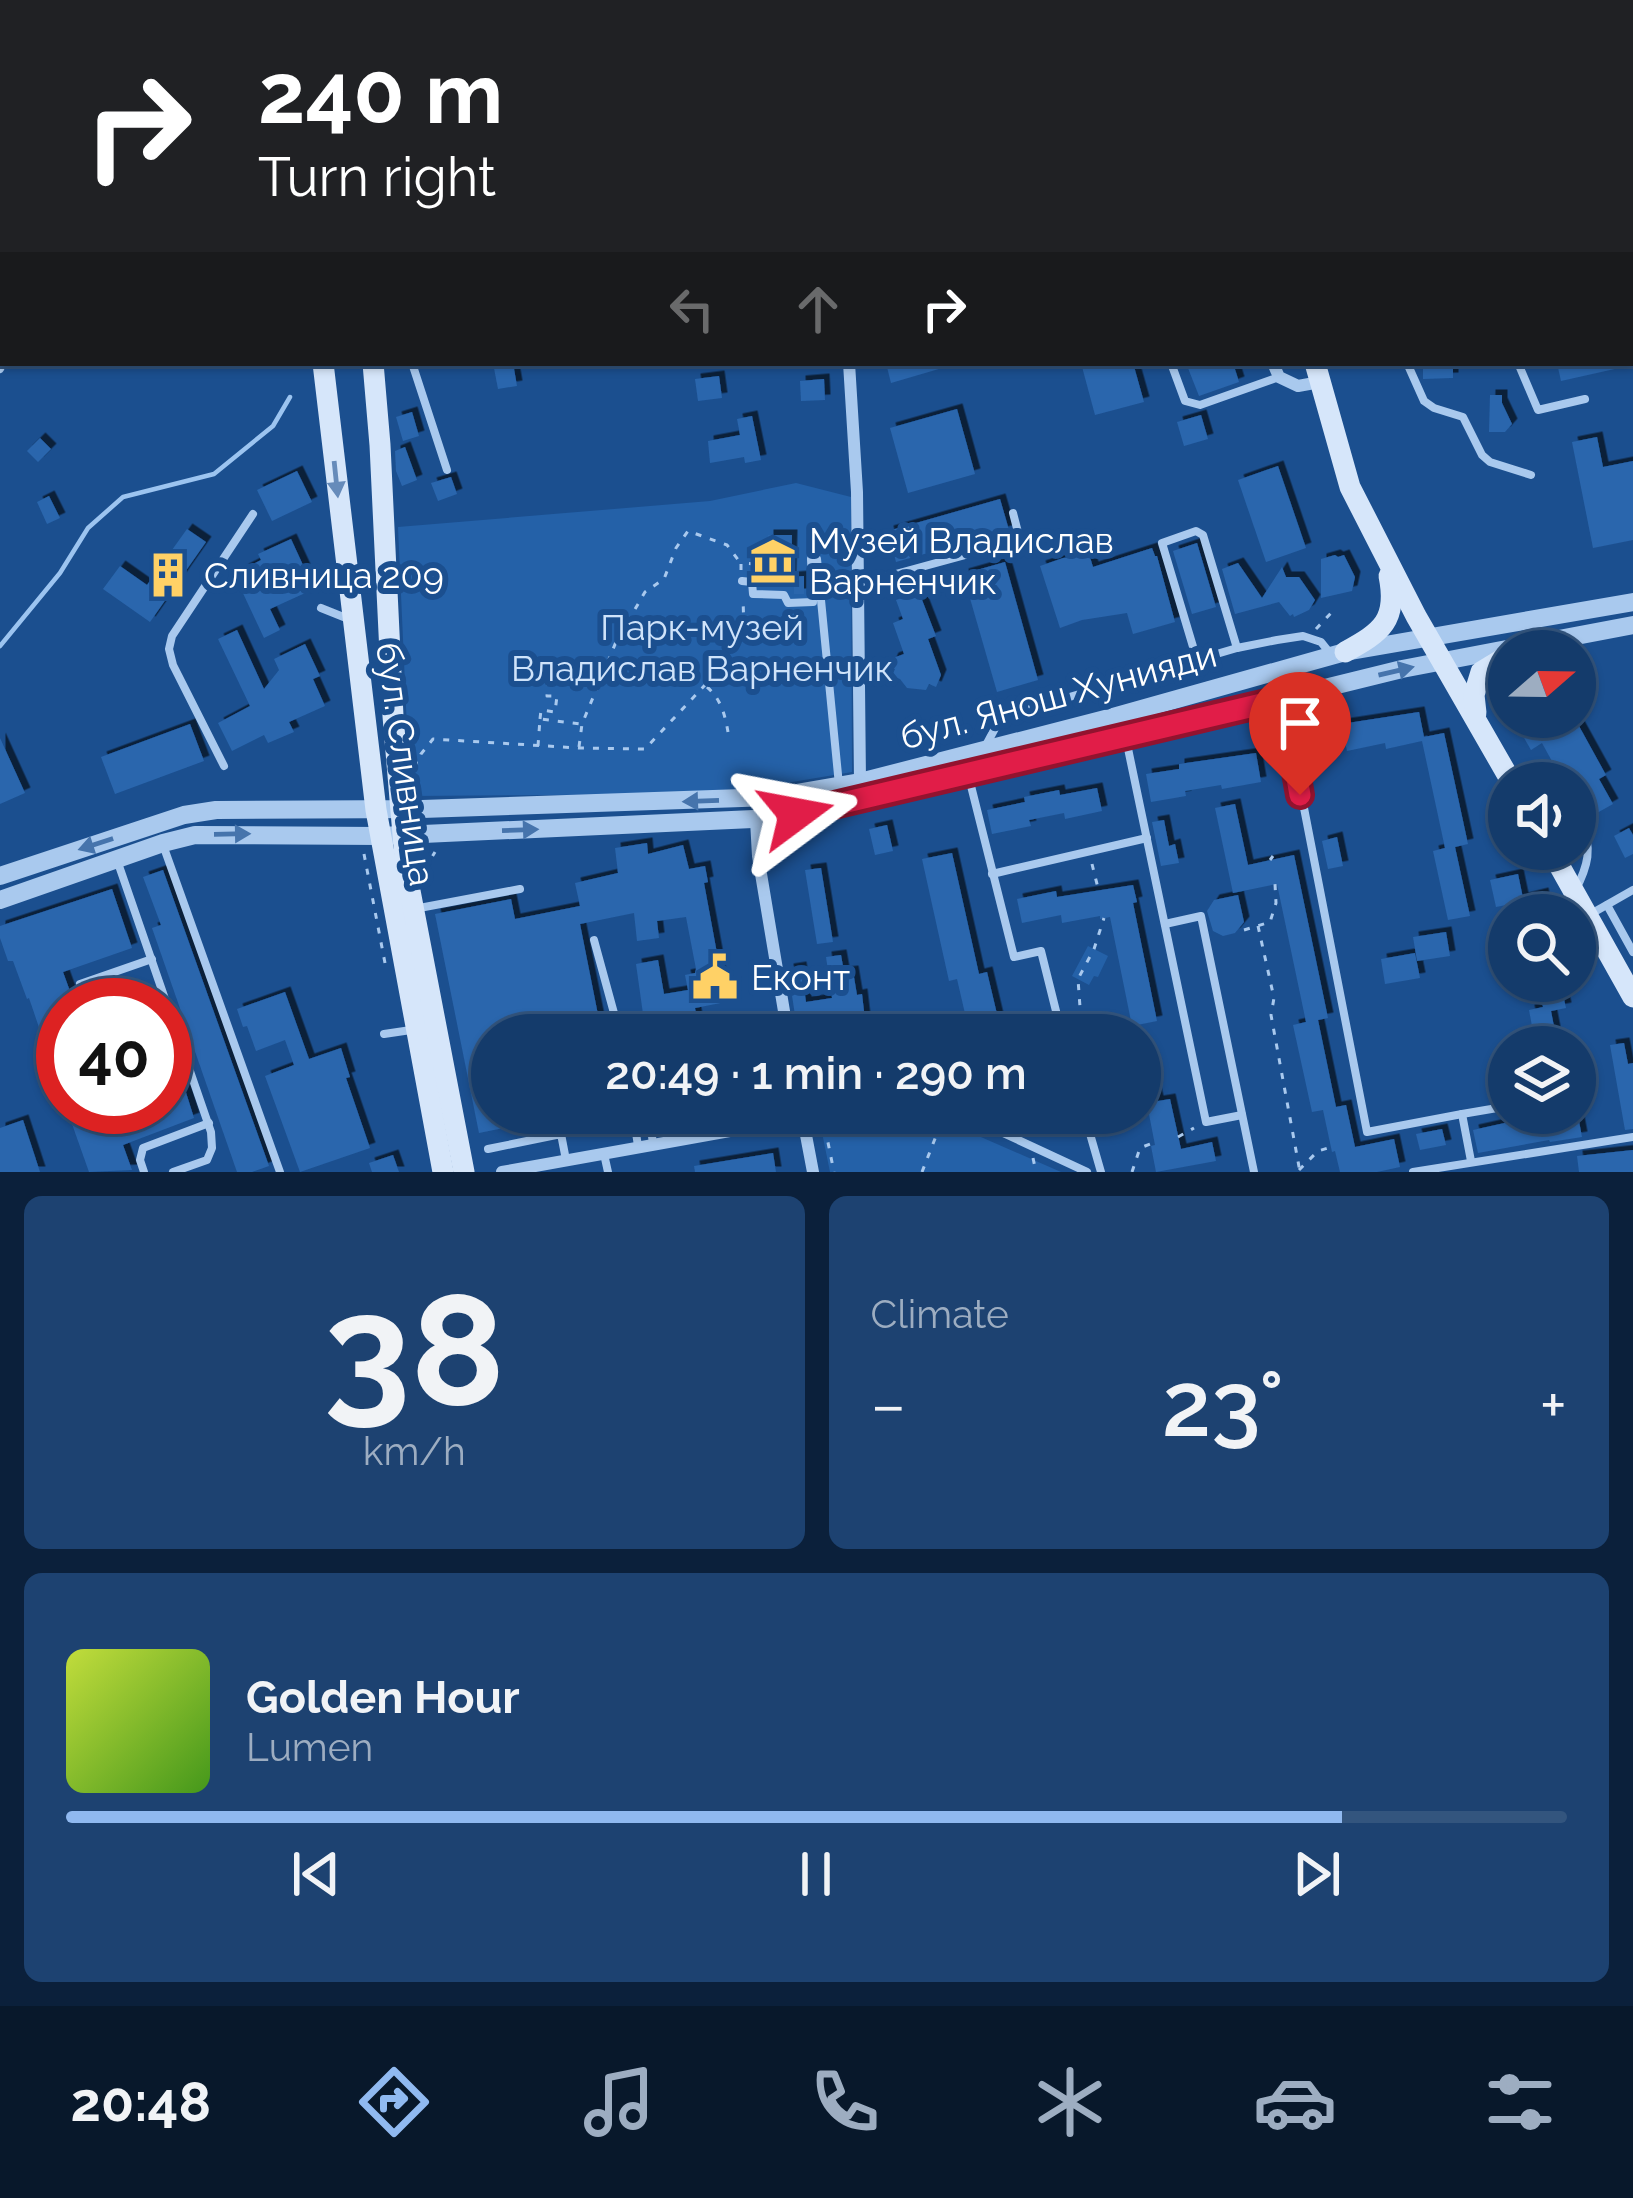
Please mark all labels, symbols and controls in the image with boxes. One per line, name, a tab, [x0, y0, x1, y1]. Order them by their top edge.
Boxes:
text: 240 m	[258, 44, 503, 143]
icon: right	[60, 48, 216, 204]
text: Turn right	[258, 145, 496, 209]
icon: left	[659, 276, 725, 342]
icon: ahead	[785, 276, 851, 342]
icon: right	[911, 276, 977, 342]
one-way arrow	[327, 461, 346, 498]
place label: Музей Владислав Варненчик	[809, 519, 1114, 602]
museum icon: Музей Владислав Варненчик	[748, 536, 798, 586]
building icon: Сливница 209	[143, 550, 193, 600]
place label: Сливница 209	[204, 554, 444, 596]
park label: Парк-музей Владислав Варненчик	[511, 606, 893, 689]
north arrow	[1488, 630, 1596, 738]
map controls	[1488, 630, 1596, 1134]
street label: бул. Янош Хунияди	[895, 633, 1221, 757]
street label: бул. Сливница	[368, 639, 444, 889]
one-way arrow	[1378, 660, 1416, 679]
pin	[1249, 672, 1351, 795]
icon: arrive	[1267, 690, 1333, 756]
position arrow	[733, 751, 859, 877]
button: sound	[1488, 762, 1596, 870]
one-way arrow	[681, 792, 719, 811]
one-way arrow	[502, 820, 540, 839]
one-way arrow	[214, 824, 252, 844]
one-way arrow	[78, 836, 114, 855]
button: search	[1488, 894, 1596, 1002]
public building icon: Еконт	[690, 952, 740, 1002]
place label: Еконт	[751, 956, 850, 998]
speed limit sign: 40	[36, 978, 192, 1134]
button: layers	[1488, 1026, 1596, 1134]
text: 20:49 · 1 min · 290 m	[605, 1047, 1027, 1100]
text: 38	[324, 1258, 505, 1442]
text: Climate	[871, 1291, 1009, 1337]
text: 23°	[1162, 1351, 1284, 1457]
text: −	[871, 1366, 906, 1443]
text: +	[1540, 1366, 1567, 1443]
text: km/h	[363, 1428, 466, 1474]
text: Golden Hour	[246, 1671, 520, 1724]
text: Lumen	[246, 1724, 373, 1770]
icon: previous	[283, 1841, 349, 1907]
icon: pause	[783, 1841, 849, 1907]
icon: next	[1284, 1841, 1350, 1907]
icon: directions	[352, 2060, 436, 2144]
icon: music	[577, 2060, 661, 2144]
icon: phone	[803, 2060, 887, 2144]
icon: climate	[1028, 2060, 1112, 2144]
icon: car	[1253, 2060, 1337, 2144]
icon: filters	[1478, 2060, 1562, 2144]
text: 20:48	[71, 2070, 211, 2134]

